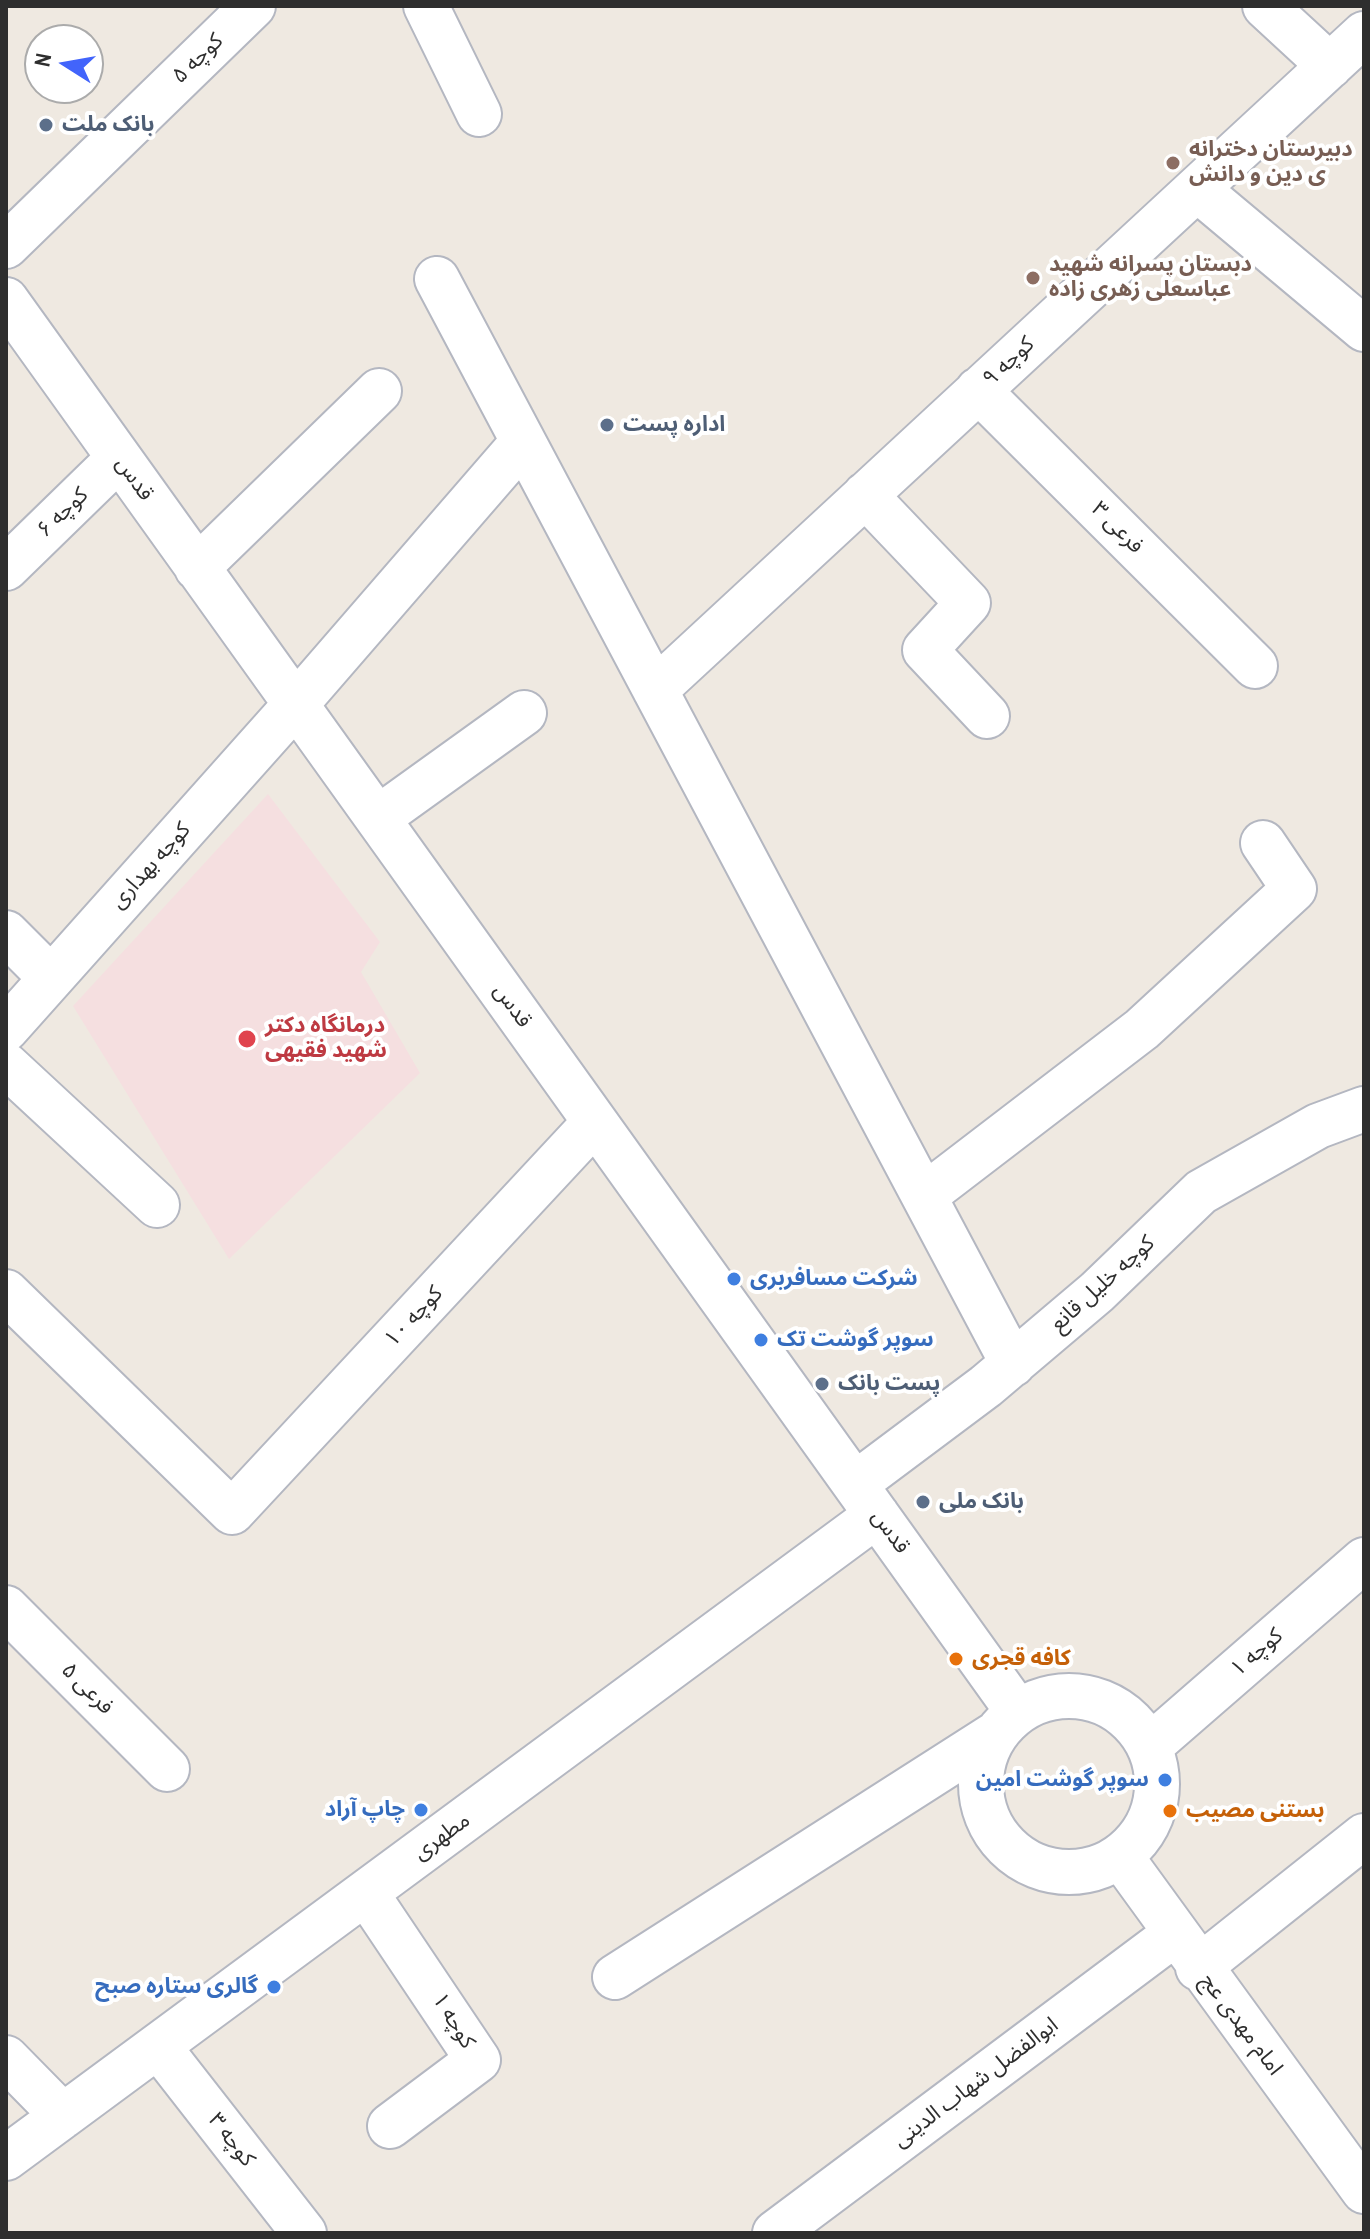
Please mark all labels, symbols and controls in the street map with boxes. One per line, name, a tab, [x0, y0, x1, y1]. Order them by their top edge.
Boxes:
north arrow	[24, 24, 104, 104]
street label: کوچه ۵	[167, 28, 229, 90]
text: N	[26, 51, 58, 69]
place label: بانک ملت	[62, 112, 154, 138]
marker: بانک ملت	[37, 116, 55, 134]
place label: دبیرستان دخترانه ی دین و دانش	[1189, 137, 1353, 188]
marker: دبیرستان دخترانه ی دین و دانش	[1164, 154, 1182, 172]
place label: دبستان پسرانه شهید عباسعلی زهری زاده	[1049, 252, 1252, 304]
marker: دبستان پسرانه شهید عباسعلی زهری زاده	[1024, 269, 1042, 287]
street label: کوچه ۹	[978, 332, 1040, 392]
place label: اداره پست	[623, 412, 725, 438]
marker: اداره پست	[598, 416, 616, 434]
street label: قدس	[109, 452, 159, 506]
street label: کوچه ۶	[32, 482, 94, 544]
street label: فرعی ۳	[1085, 496, 1149, 560]
street label: کوچه بهداری	[105, 817, 197, 915]
street label: قدس	[487, 979, 537, 1033]
place label: درمانگاه دکتر شهید فقیهی	[265, 1013, 387, 1064]
marker: درمانگاه دکتر شهید فقیهی	[236, 1028, 258, 1050]
street label: کوچه خلیل قانع	[1046, 1230, 1160, 1338]
place label: شرکت مسافربری	[750, 1266, 918, 1292]
marker: شرکت مسافربری	[725, 1270, 743, 1288]
street label: کوچه ۱۰	[379, 1281, 449, 1353]
place label: سوپر گوشت تک	[777, 1327, 934, 1353]
marker: سوپر گوشت تک	[752, 1331, 770, 1349]
place label: پست بانک	[838, 1371, 940, 1397]
marker: پست بانک	[813, 1375, 831, 1393]
place label: بانک ملی	[939, 1489, 1024, 1515]
marker: بانک ملی	[914, 1493, 932, 1511]
street label: قدس	[865, 1505, 915, 1559]
street label: کوچه ۱	[1225, 1623, 1289, 1683]
place label: کافه قجری	[972, 1646, 1071, 1672]
marker: کافه قجری	[947, 1650, 965, 1668]
street label: فرعی ۵	[55, 1657, 119, 1721]
place label: سوپر گوشت امین	[976, 1767, 1149, 1793]
marker: سوپر گوشت امین	[1156, 1771, 1174, 1789]
place label: چاپ آراد	[325, 1797, 405, 1823]
place label: بستنی مصیب	[1186, 1798, 1324, 1824]
marker: چاپ آراد	[412, 1801, 430, 1819]
marker: بستنی مصیب	[1161, 1802, 1179, 1820]
street label: مطهری	[408, 1808, 476, 1866]
street label: امام مهدی عج	[1194, 1969, 1288, 2081]
place label: گالری ستاره صبح	[95, 1974, 258, 2000]
marker: گالری ستاره صبح	[265, 1978, 283, 1996]
street label: کوچه ۱	[426, 1988, 480, 2054]
street label: ابوالفضل شهاب الدینی	[888, 2012, 1064, 2154]
street label: کوچه ۳	[202, 2108, 260, 2172]

